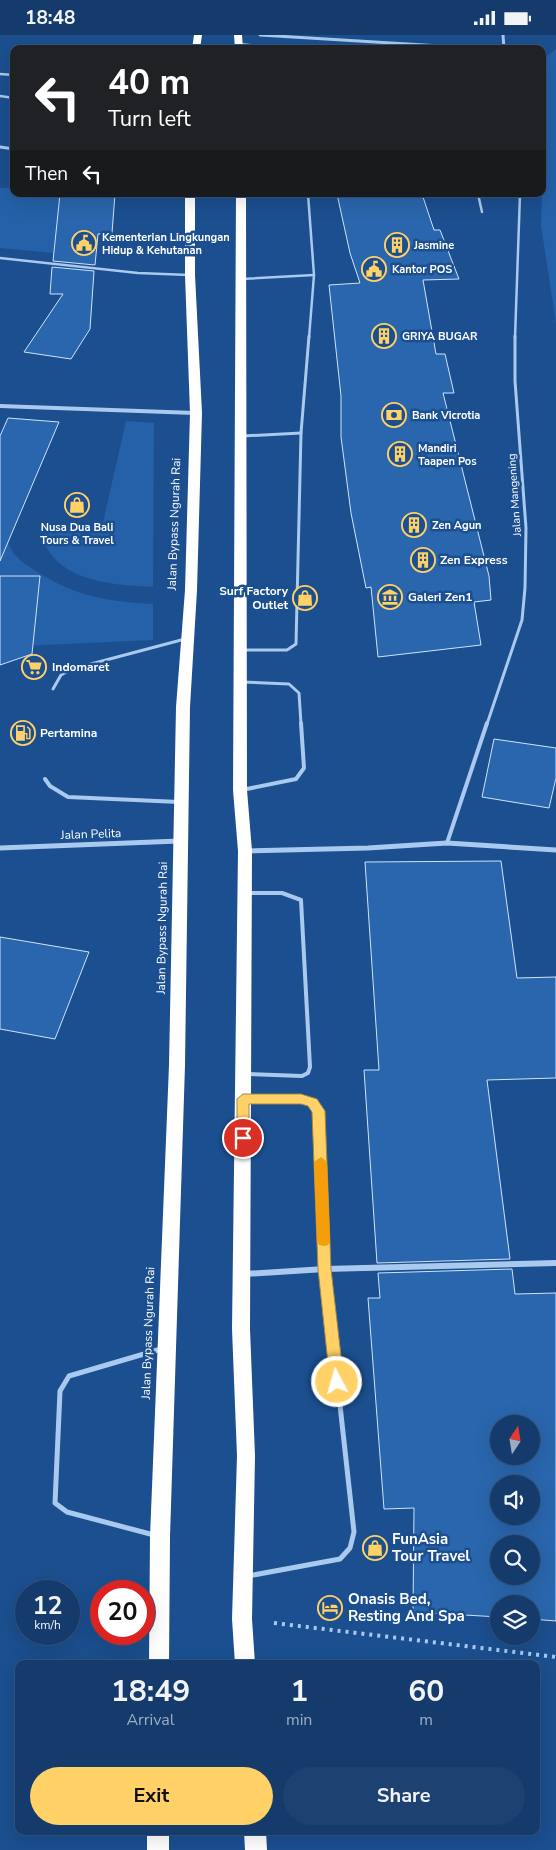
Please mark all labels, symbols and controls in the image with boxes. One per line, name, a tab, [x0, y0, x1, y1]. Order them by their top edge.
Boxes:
text: 18:48	[25, 5, 75, 31]
text: 40 m	[108, 59, 190, 106]
icon: left	[25, 65, 90, 130]
text: Turn left	[108, 104, 191, 134]
icon: left	[78, 160, 106, 188]
text: Then	[25, 161, 68, 187]
public building icon: Kementerian Lingkungan Hidup & Kehutanan	[71, 230, 97, 256]
place label: Kementerian Lingkungan Hidup & Kehutanan	[102, 230, 230, 258]
building icon: Jasmine	[384, 232, 410, 258]
place label: Jasmine	[413, 238, 454, 253]
public building icon: Kantor POS	[361, 256, 387, 282]
place label: Kantor POS	[392, 262, 452, 277]
building icon: GRIYA BUGAR	[371, 323, 397, 349]
place label: GRIYA BUGAR	[402, 329, 478, 344]
bank icon: Bank Vicrotia	[381, 402, 407, 428]
place label: Bank Vicrotia	[412, 408, 480, 423]
building icon: Mandiri Taapen Pos	[387, 441, 413, 467]
place label: Mandiri Taapen Pos	[418, 441, 477, 469]
street label: Jalan Mangening	[504, 453, 525, 538]
street label: Jalan Bypass Ngurah Rai	[164, 457, 184, 592]
shop icon: Nusa Dua Bali Tours & Travel	[64, 492, 90, 518]
building icon: Zen Agun	[401, 512, 427, 538]
place label: Zen Agun	[432, 518, 481, 533]
place label: Nusa Dua Bali Tours & Travel	[40, 520, 114, 548]
building icon: Zen Express	[410, 547, 436, 573]
place label: Zen Express	[440, 552, 508, 568]
place label: Surf Factory Outlet	[219, 583, 289, 613]
museum icon: Galeri Zen1	[377, 584, 403, 610]
shop icon: Surf Factory Outlet	[292, 585, 318, 611]
place label: Galeri Zen1	[408, 589, 472, 605]
supermarket icon: Indomaret	[21, 654, 47, 680]
place label: Indomaret	[52, 659, 110, 675]
fuel station icon: Pertamina	[10, 720, 36, 746]
place label: Pertamina	[40, 725, 97, 741]
street label: Jalan Pelita	[59, 825, 122, 843]
street label: Jalan Bypass Ngurah Rai	[153, 862, 171, 995]
pin	[222, 1117, 264, 1159]
icon: arrive	[229, 1124, 257, 1152]
street label: Jalan Bypass Ngurah Rai	[138, 1266, 158, 1401]
position arrow	[310, 1355, 362, 1407]
north arrow	[490, 1415, 540, 1465]
map controls	[490, 1415, 540, 1645]
button: sound	[490, 1475, 540, 1525]
place label: FunAsia Tour Travel	[392, 1529, 470, 1566]
shop icon: FunAsia Tour Travel	[362, 1535, 388, 1561]
button: search	[490, 1535, 540, 1585]
speed limit sign: 20	[90, 1580, 155, 1645]
text: 12	[32, 1589, 63, 1623]
place label: Onasis Bed, Resting And Spa	[348, 1589, 465, 1626]
hotel icon: Onasis Bed, Resting And Spa	[317, 1595, 343, 1621]
button: layers	[490, 1595, 540, 1645]
text: km/h	[34, 1617, 61, 1633]
text: 18:49	[111, 1671, 190, 1712]
text: 1	[290, 1671, 308, 1712]
text: 60	[408, 1671, 444, 1712]
text: Arrival	[126, 1709, 175, 1731]
text: min	[286, 1709, 312, 1731]
text: m	[419, 1709, 433, 1731]
button: Exit	[30, 1767, 273, 1825]
button: Share	[283, 1767, 525, 1825]

